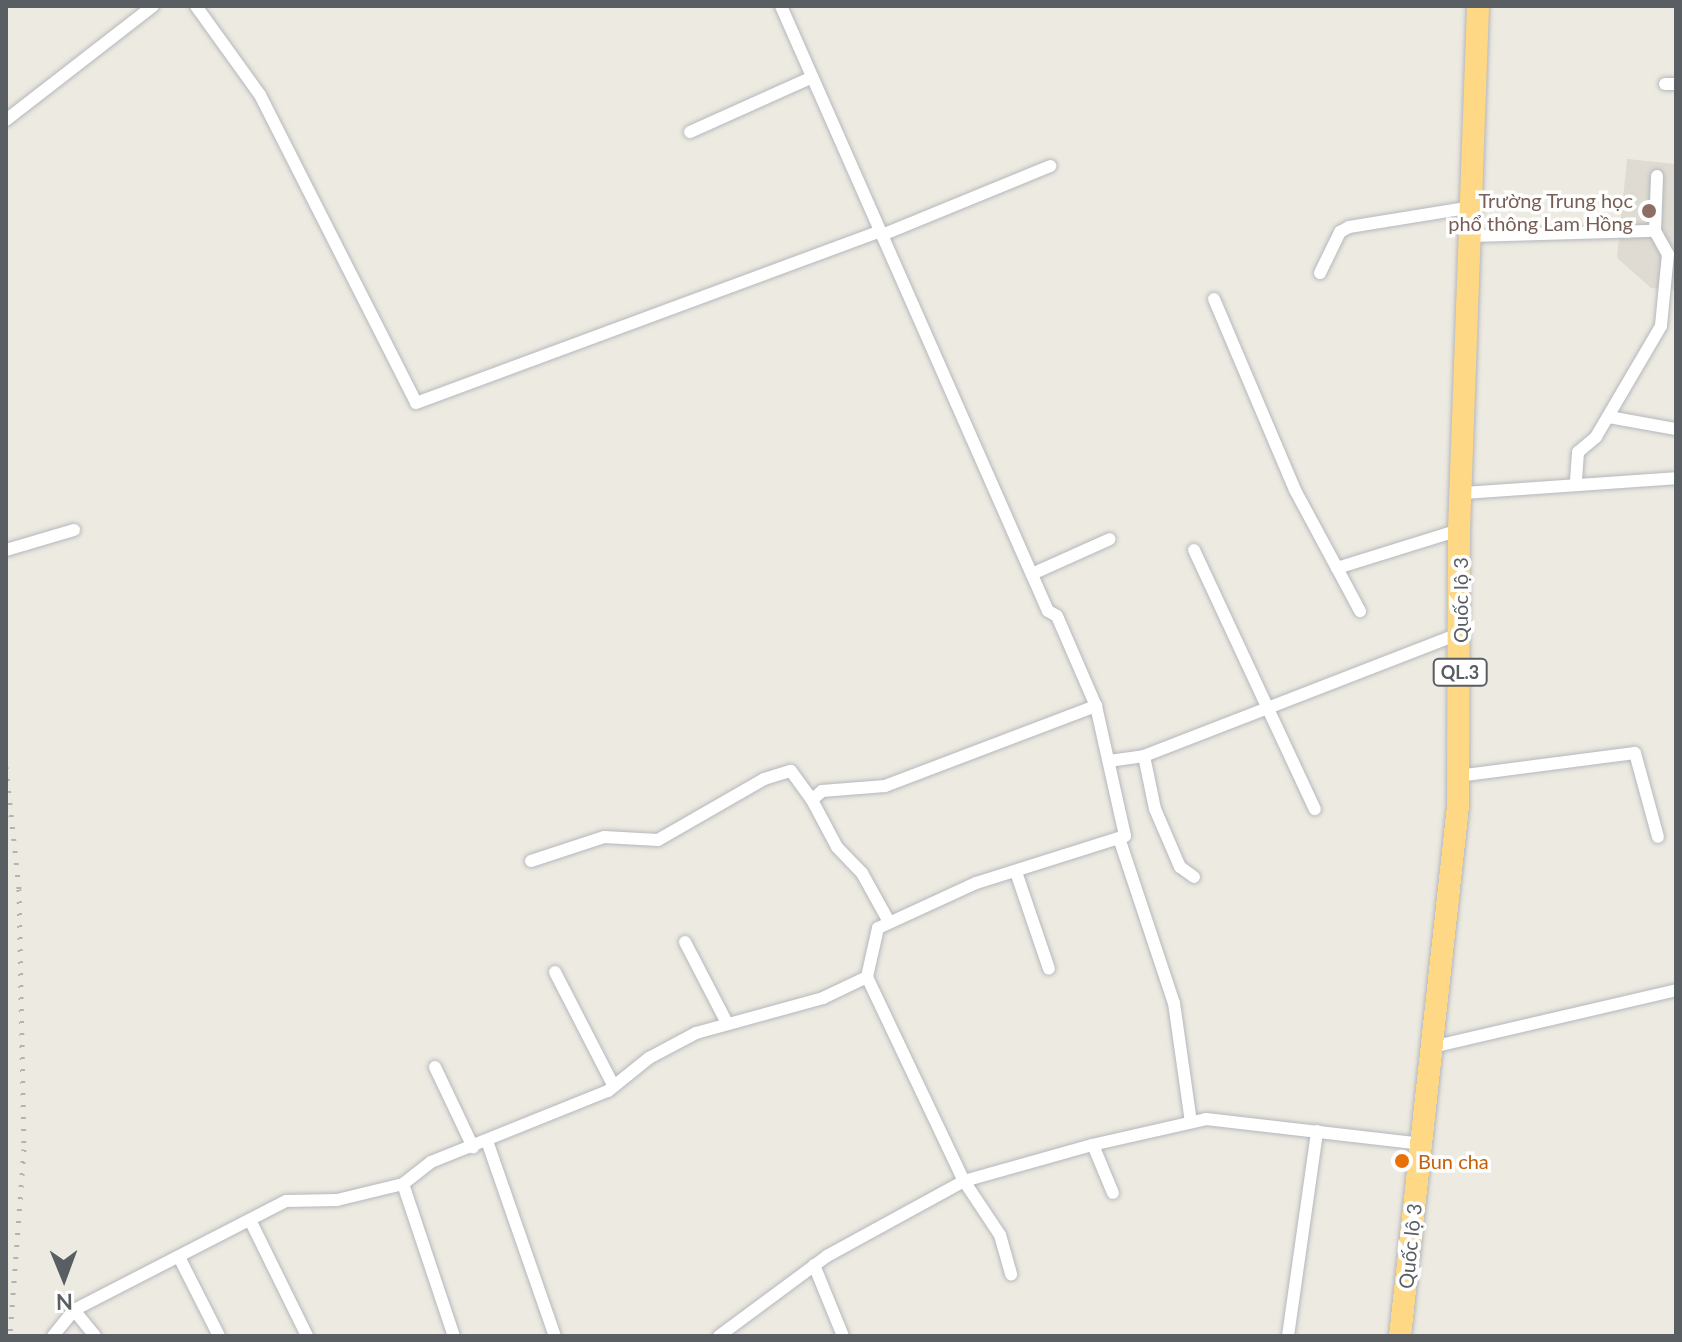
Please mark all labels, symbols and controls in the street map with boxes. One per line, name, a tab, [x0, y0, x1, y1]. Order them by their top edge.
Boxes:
place label: Trường Trung học phổ thông Lam Hồng	[1448, 188, 1633, 235]
marker: Trường Trung học phổ thông Lam Hồng	[1640, 202, 1658, 220]
street label: Quốc lộ 3	[1448, 557, 1472, 643]
road number: QL.3	[1432, 658, 1488, 686]
place label: Bun cha	[1418, 1149, 1489, 1173]
marker: Bun cha	[1393, 1152, 1411, 1170]
street label: Quốc lộ 3	[1394, 1202, 1426, 1290]
north arrow	[24, 1238, 104, 1318]
text: N	[56, 1289, 73, 1316]

